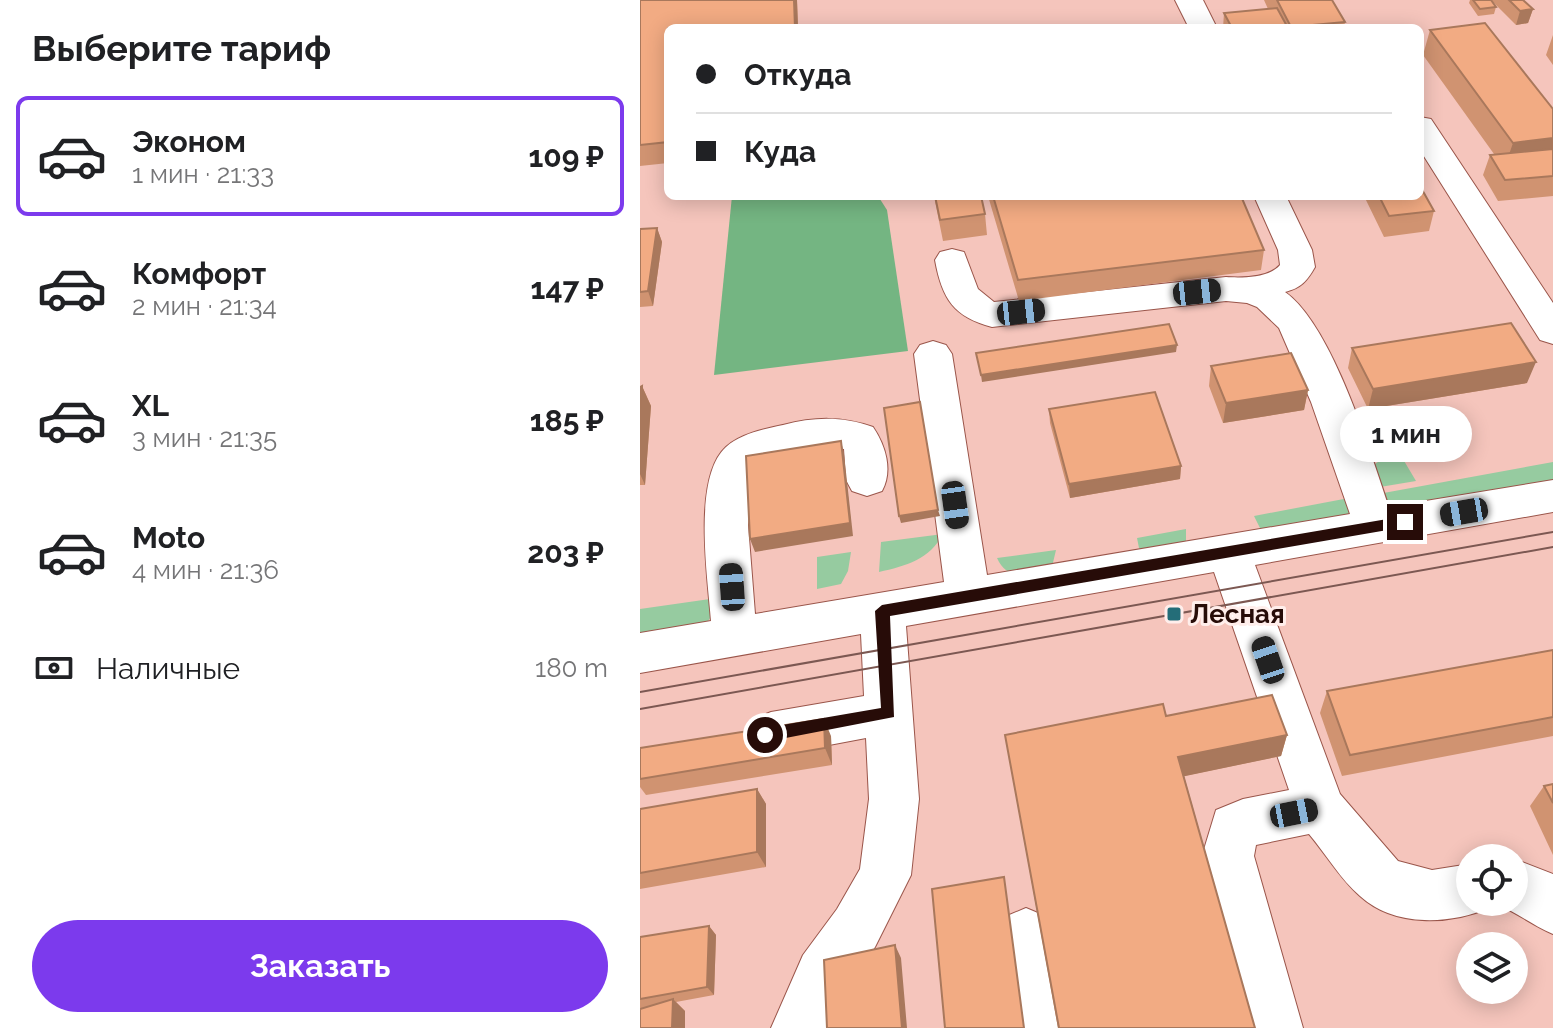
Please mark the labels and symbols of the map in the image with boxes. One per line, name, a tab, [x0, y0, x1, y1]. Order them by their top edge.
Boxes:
car	[1172, 278, 1222, 306]
car	[996, 298, 1046, 326]
callout: 1 мин	[1339, 406, 1471, 462]
car	[940, 480, 970, 530]
car	[1438, 496, 1490, 528]
route end	[1387, 504, 1423, 540]
car	[718, 562, 746, 612]
place label: Лесная	[1190, 599, 1285, 629]
marker: Лесная	[1165, 605, 1183, 623]
car	[1249, 633, 1287, 687]
route start	[747, 717, 783, 753]
car	[1268, 797, 1320, 829]

